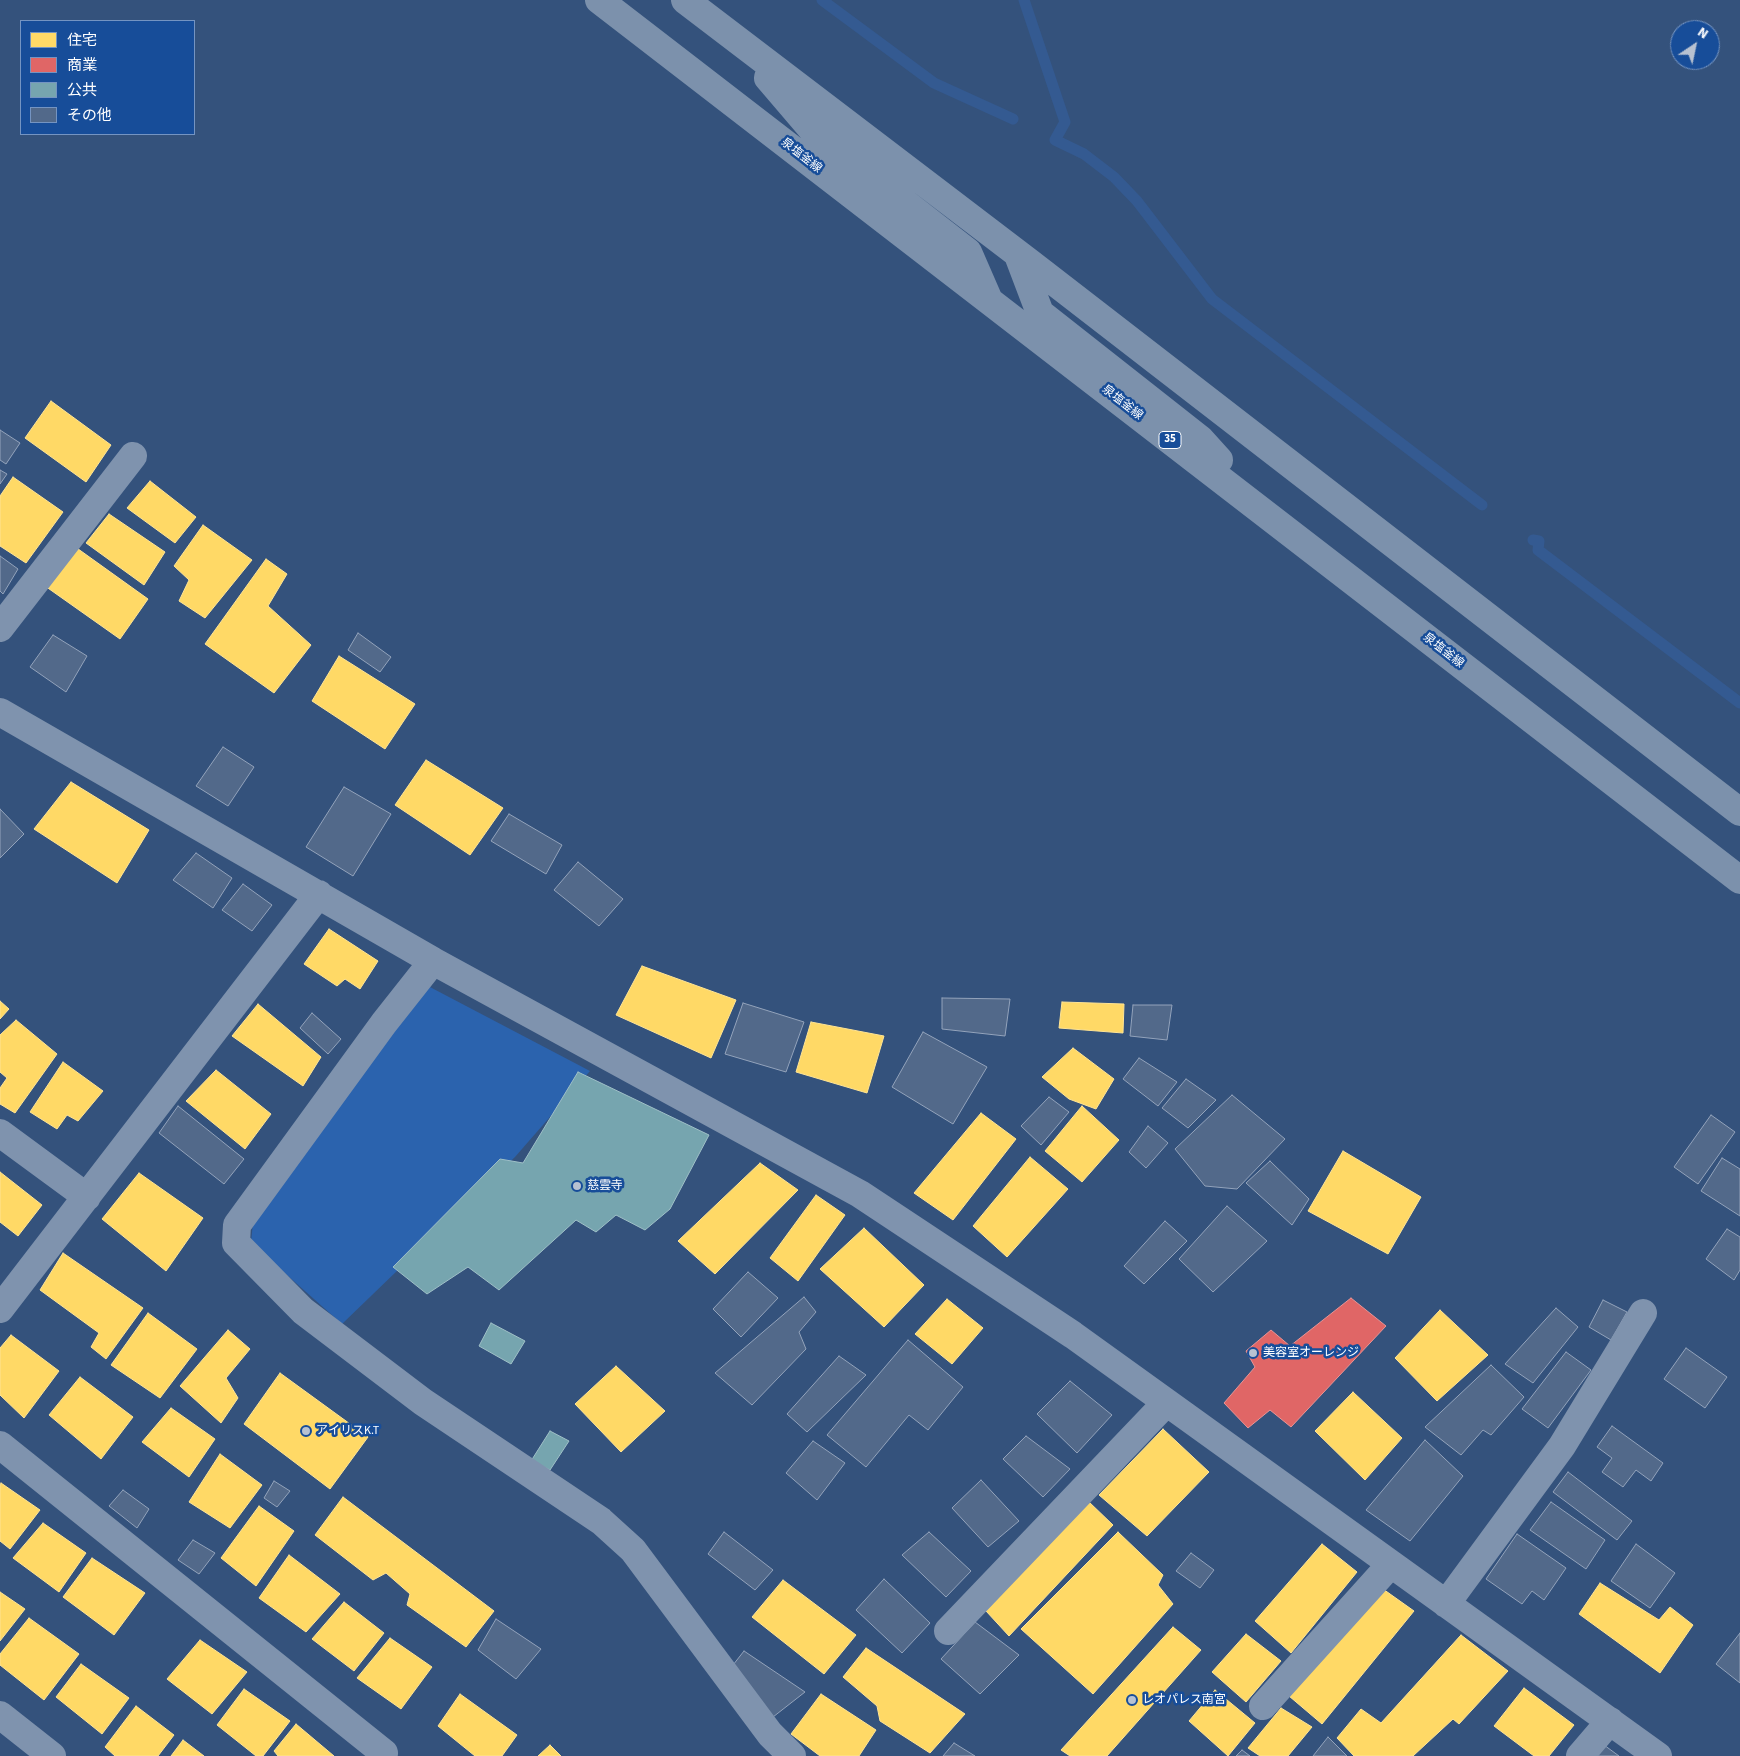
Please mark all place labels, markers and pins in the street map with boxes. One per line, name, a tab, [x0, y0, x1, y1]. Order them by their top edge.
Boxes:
place label: 慈雲寺	[587, 1179, 623, 1193]
marker: 慈雲寺	[571, 1180, 583, 1192]
place label: 美容室オーレンジ	[1263, 1346, 1359, 1360]
marker: 美容室オーレンジ	[1247, 1347, 1259, 1359]
place label: アイリスK.T	[316, 1424, 379, 1438]
marker: アイリスK.T	[300, 1425, 312, 1437]
place label: レオパレス南宮	[1142, 1693, 1226, 1707]
marker: レオパレス南宮	[1126, 1694, 1138, 1706]

